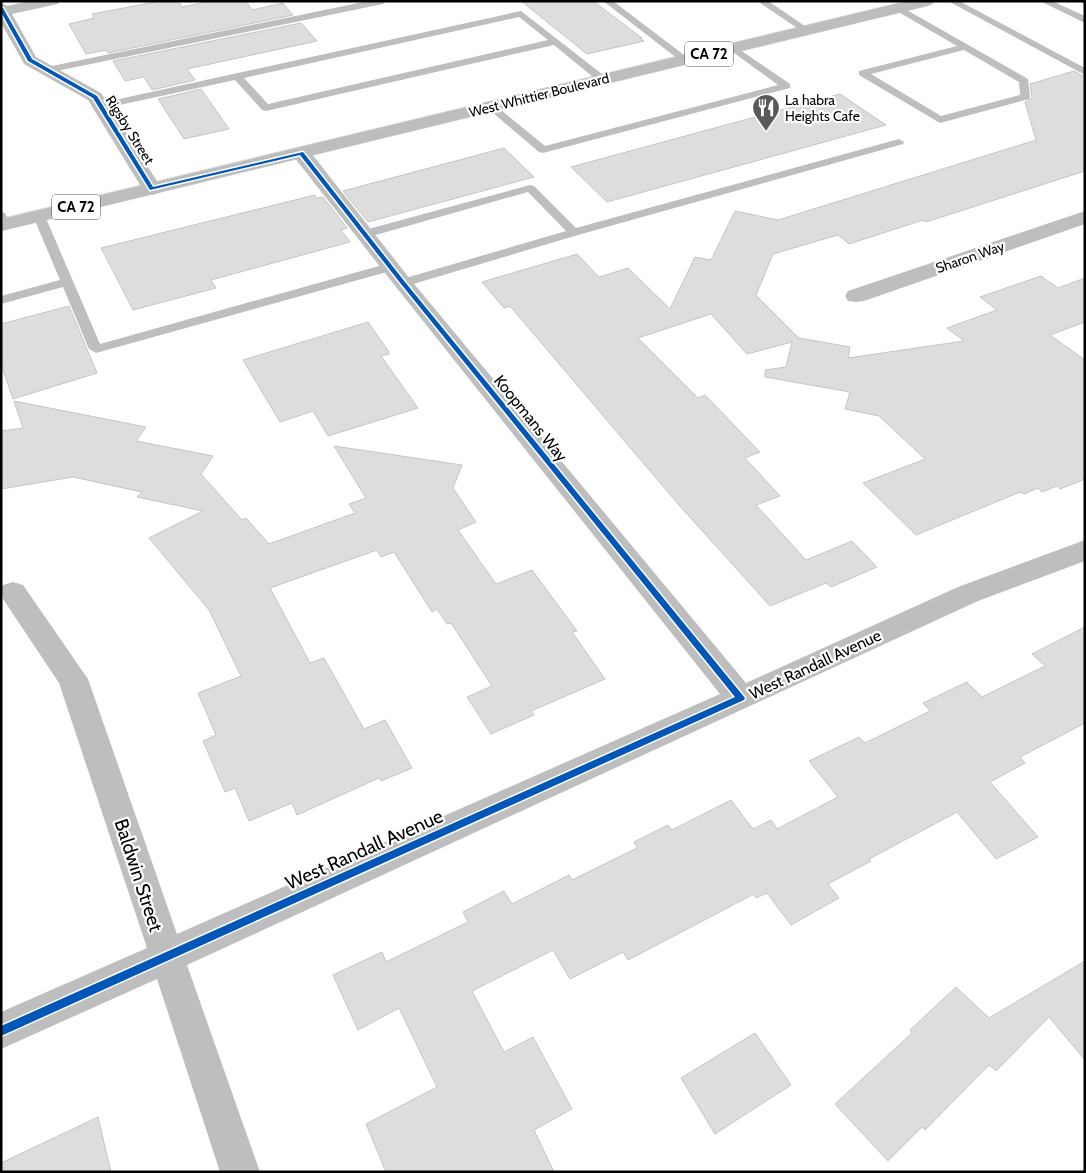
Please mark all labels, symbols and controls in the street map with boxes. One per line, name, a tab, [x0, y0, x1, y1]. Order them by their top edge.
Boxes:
road number: CA 72	[685, 42, 733, 66]
street label: West Whittier Boulevard	[467, 69, 611, 121]
place label: La habra Heights Cafe	[785, 91, 860, 125]
street label: Rigsby Street	[102, 92, 158, 168]
restaurant icon: La habra Heights Cafe	[751, 93, 781, 132]
road number: CA 72	[52, 194, 100, 220]
street label: Sharon Way	[933, 237, 1007, 277]
street label: Koopmans Way	[490, 371, 571, 465]
street label: West Randall Avenue	[746, 626, 884, 703]
street label: West Randall Avenue	[282, 804, 447, 894]
street label: Baldwin Street	[110, 816, 168, 935]

